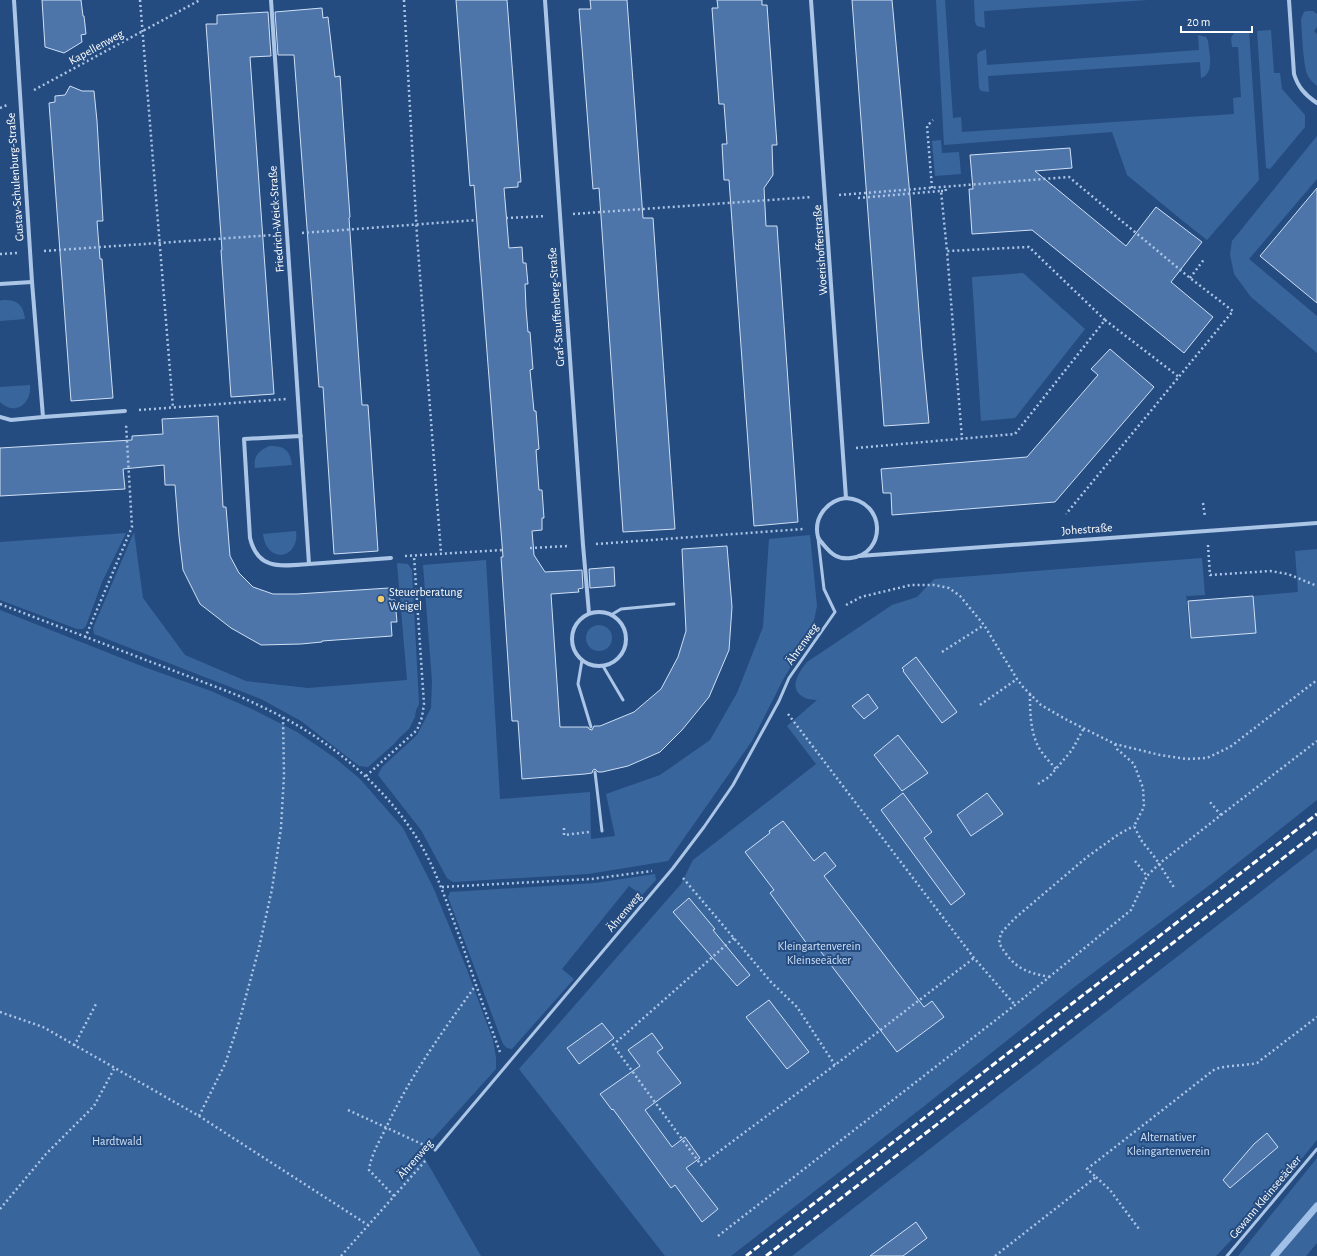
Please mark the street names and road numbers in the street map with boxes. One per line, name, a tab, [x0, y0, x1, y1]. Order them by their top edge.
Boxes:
street label: Kapellenweg	[67, 27, 125, 67]
street label: Gustav-Schulenburg-Straße	[5, 112, 25, 242]
street label: Friedrich-Weick-Straße	[266, 165, 286, 273]
street label: Woerishofferstraße	[811, 204, 829, 296]
street label: Graf-Stauffenberg-Straße	[546, 247, 566, 367]
street label: Johestraße	[1061, 521, 1113, 537]
street label: Ährenweg	[783, 620, 821, 667]
street label: Ährenweg	[603, 889, 644, 934]
street label: Ährenweg	[394, 1136, 435, 1181]
street label: Gewann Kleinseeäcker	[1227, 1153, 1303, 1241]

